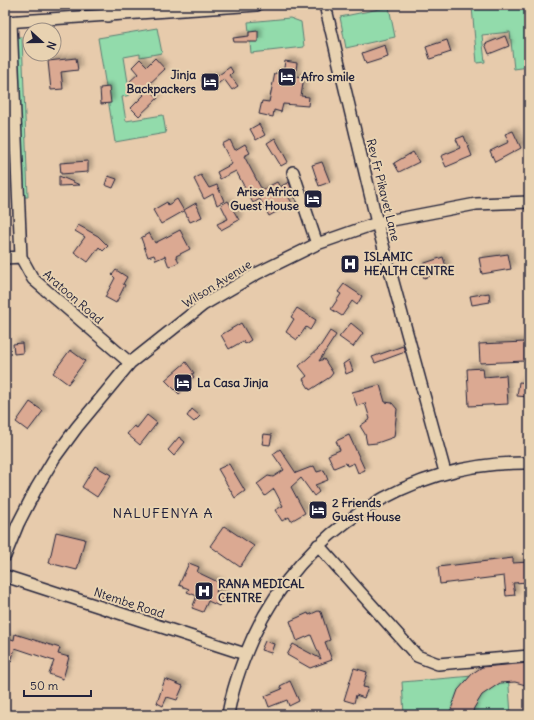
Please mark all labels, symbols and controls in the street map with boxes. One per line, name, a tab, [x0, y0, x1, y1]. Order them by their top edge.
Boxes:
north arrow	[22, 22, 62, 62]
text: N	[43, 40, 59, 52]
hotel icon: Afro smile	[276, 66, 298, 88]
place label: Jinja Backpackers	[127, 67, 197, 97]
place label: Afro smile	[301, 69, 355, 84]
hotel icon: Jinja Backpackers	[199, 71, 221, 93]
street label: Rev Fr Pikavet Lane	[363, 137, 403, 243]
place label: Arise Africa Guest House	[230, 184, 300, 213]
hotel icon: Arise Africa Guest House	[302, 188, 324, 210]
place label: ISLAMIC HEALTH CENTRE	[364, 249, 455, 278]
hospital icon: ISLAMIC HEALTH CENTRE	[339, 253, 361, 275]
street label: Wilson Avenue	[179, 256, 254, 311]
street label: Aratoon Road	[40, 266, 106, 327]
hotel icon: La Casa Jinja	[172, 372, 194, 394]
place label: La Casa Jinja	[197, 375, 269, 390]
place label: 2 Friends Guest House	[332, 495, 401, 524]
hotel icon: 2 Friends Guest House	[307, 499, 329, 521]
district label: NALUFENYA A	[113, 504, 213, 522]
place label: RANA MEDICAL CENTRE	[218, 576, 305, 605]
hospital icon: RANA MEDICAL CENTRE	[193, 580, 215, 602]
street label: Ntembe Road	[92, 584, 166, 621]
scale bar	[24, 672, 91, 698]
text: 50 m	[30, 678, 59, 693]

